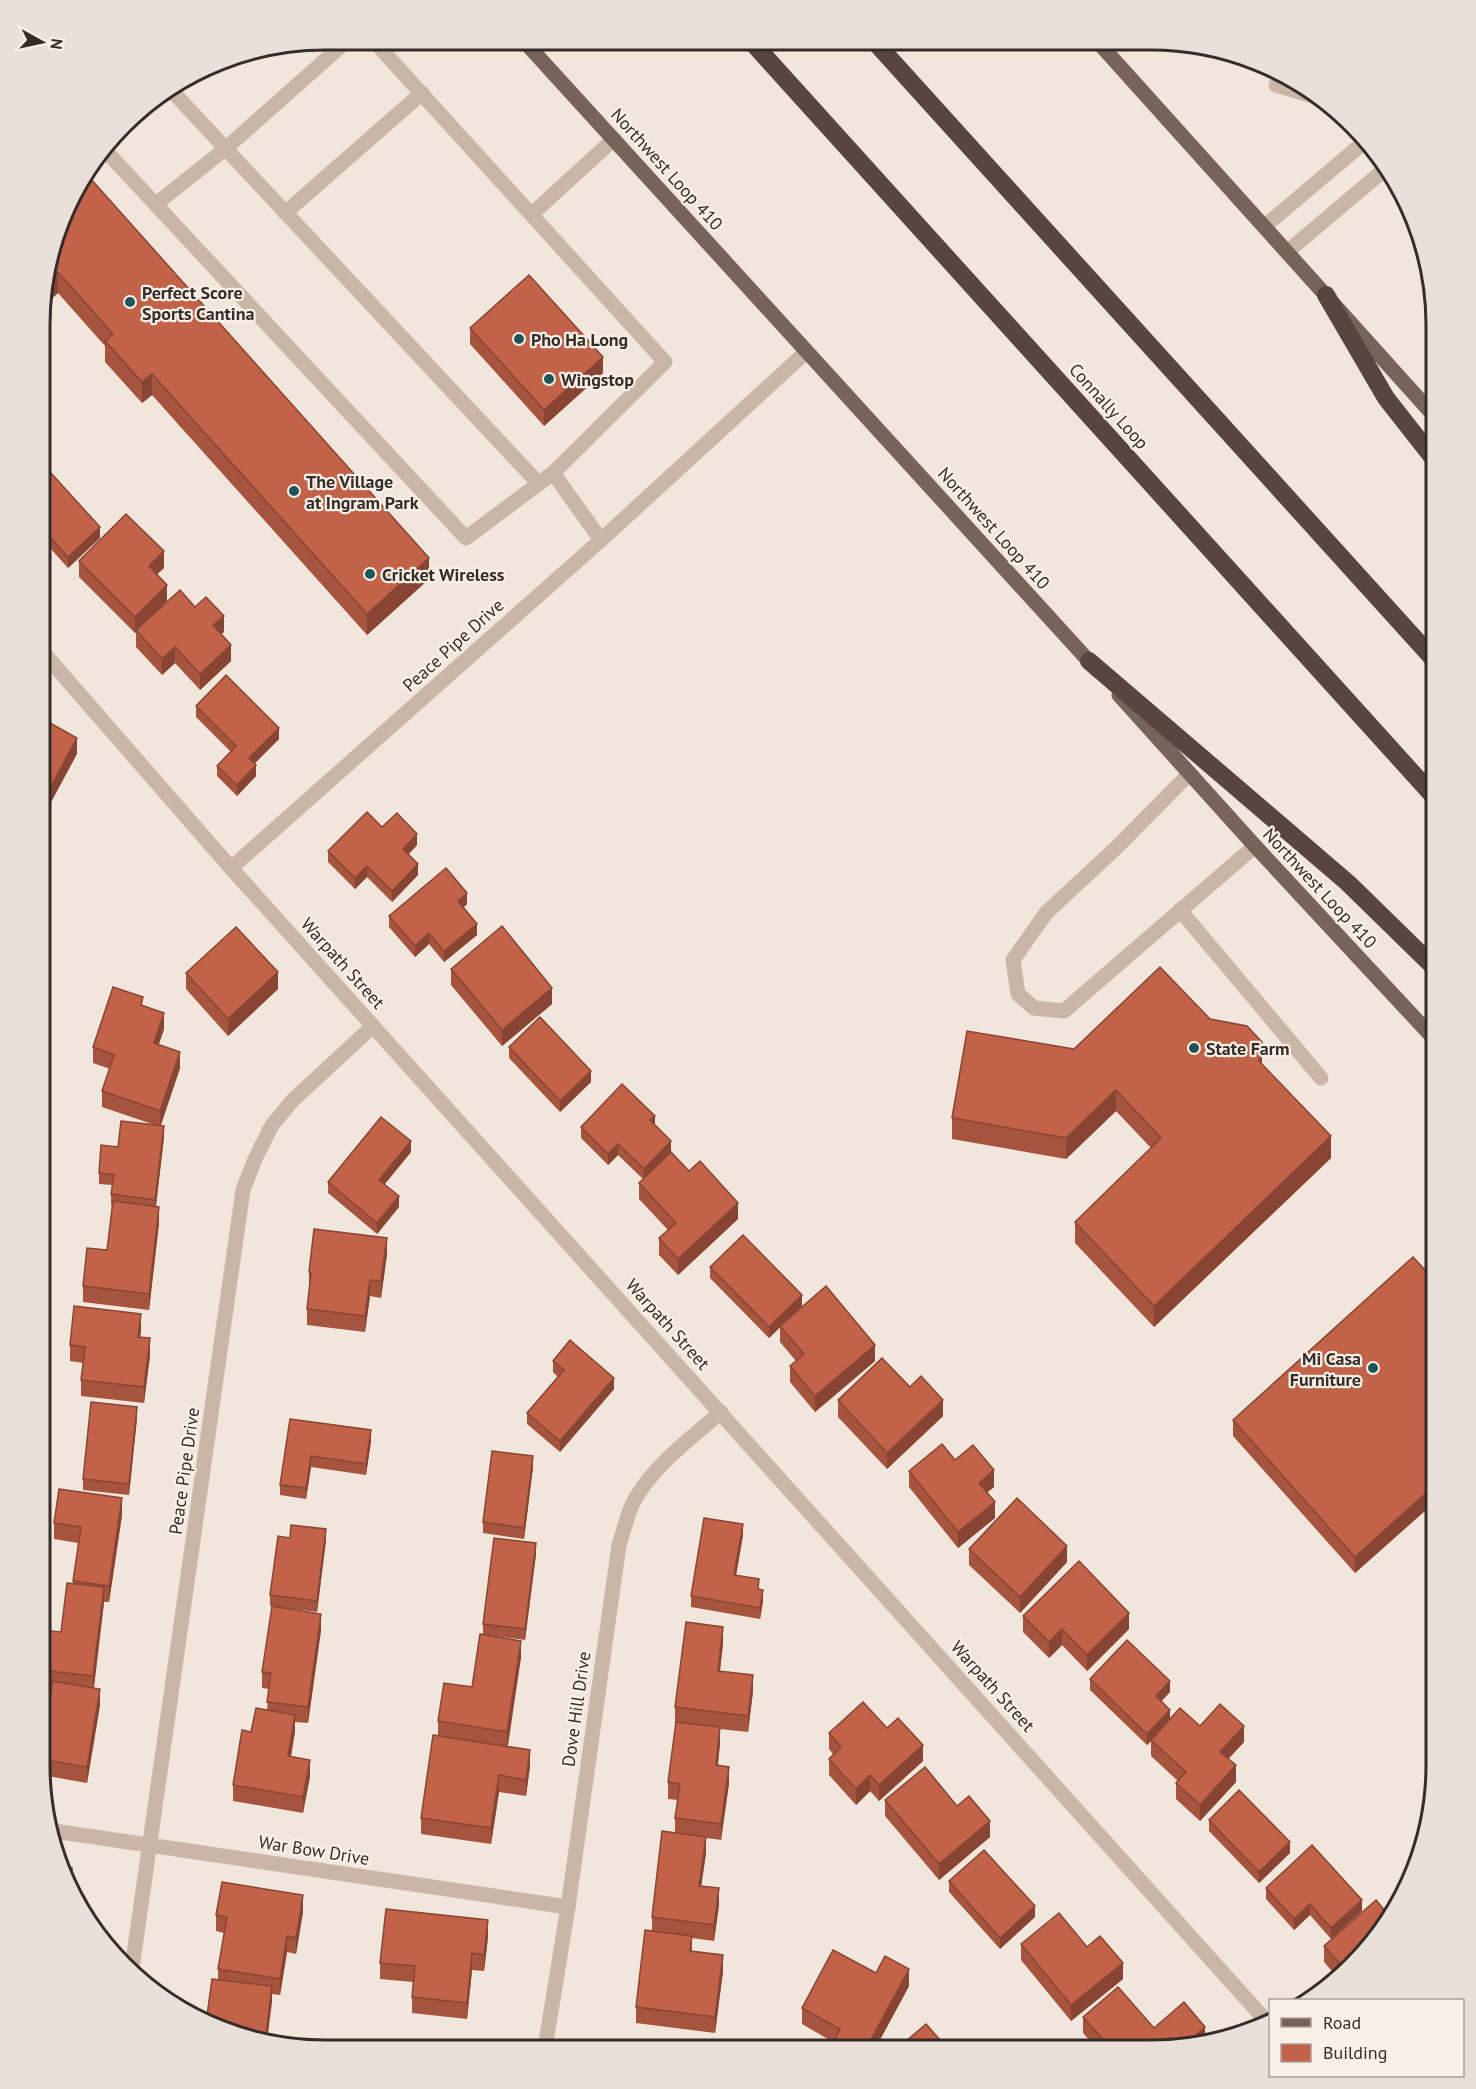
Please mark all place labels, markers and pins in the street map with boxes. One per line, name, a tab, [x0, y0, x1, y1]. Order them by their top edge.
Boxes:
place label: Perfect Score Sports Cantina	[142, 281, 255, 325]
marker: Perfect Score Sports Cantina	[123, 295, 137, 309]
place label: Pho Ha Long	[531, 328, 628, 351]
marker: Pho Ha Long	[512, 332, 526, 346]
place label: Wingstop	[561, 368, 634, 391]
marker: Wingstop	[542, 372, 556, 386]
place label: The Village at Ingram Park	[306, 470, 419, 514]
marker: The Village at Ingram Park	[287, 484, 301, 498]
place label: Cricket Wireless	[382, 563, 505, 586]
marker: Cricket Wireless	[363, 567, 377, 581]
place label: State Farm	[1206, 1037, 1290, 1060]
marker: State Farm	[1187, 1041, 1201, 1055]
place label: Mi Casa Furniture	[1290, 1347, 1361, 1391]
marker: Mi Casa Furniture	[1366, 1361, 1380, 1375]

